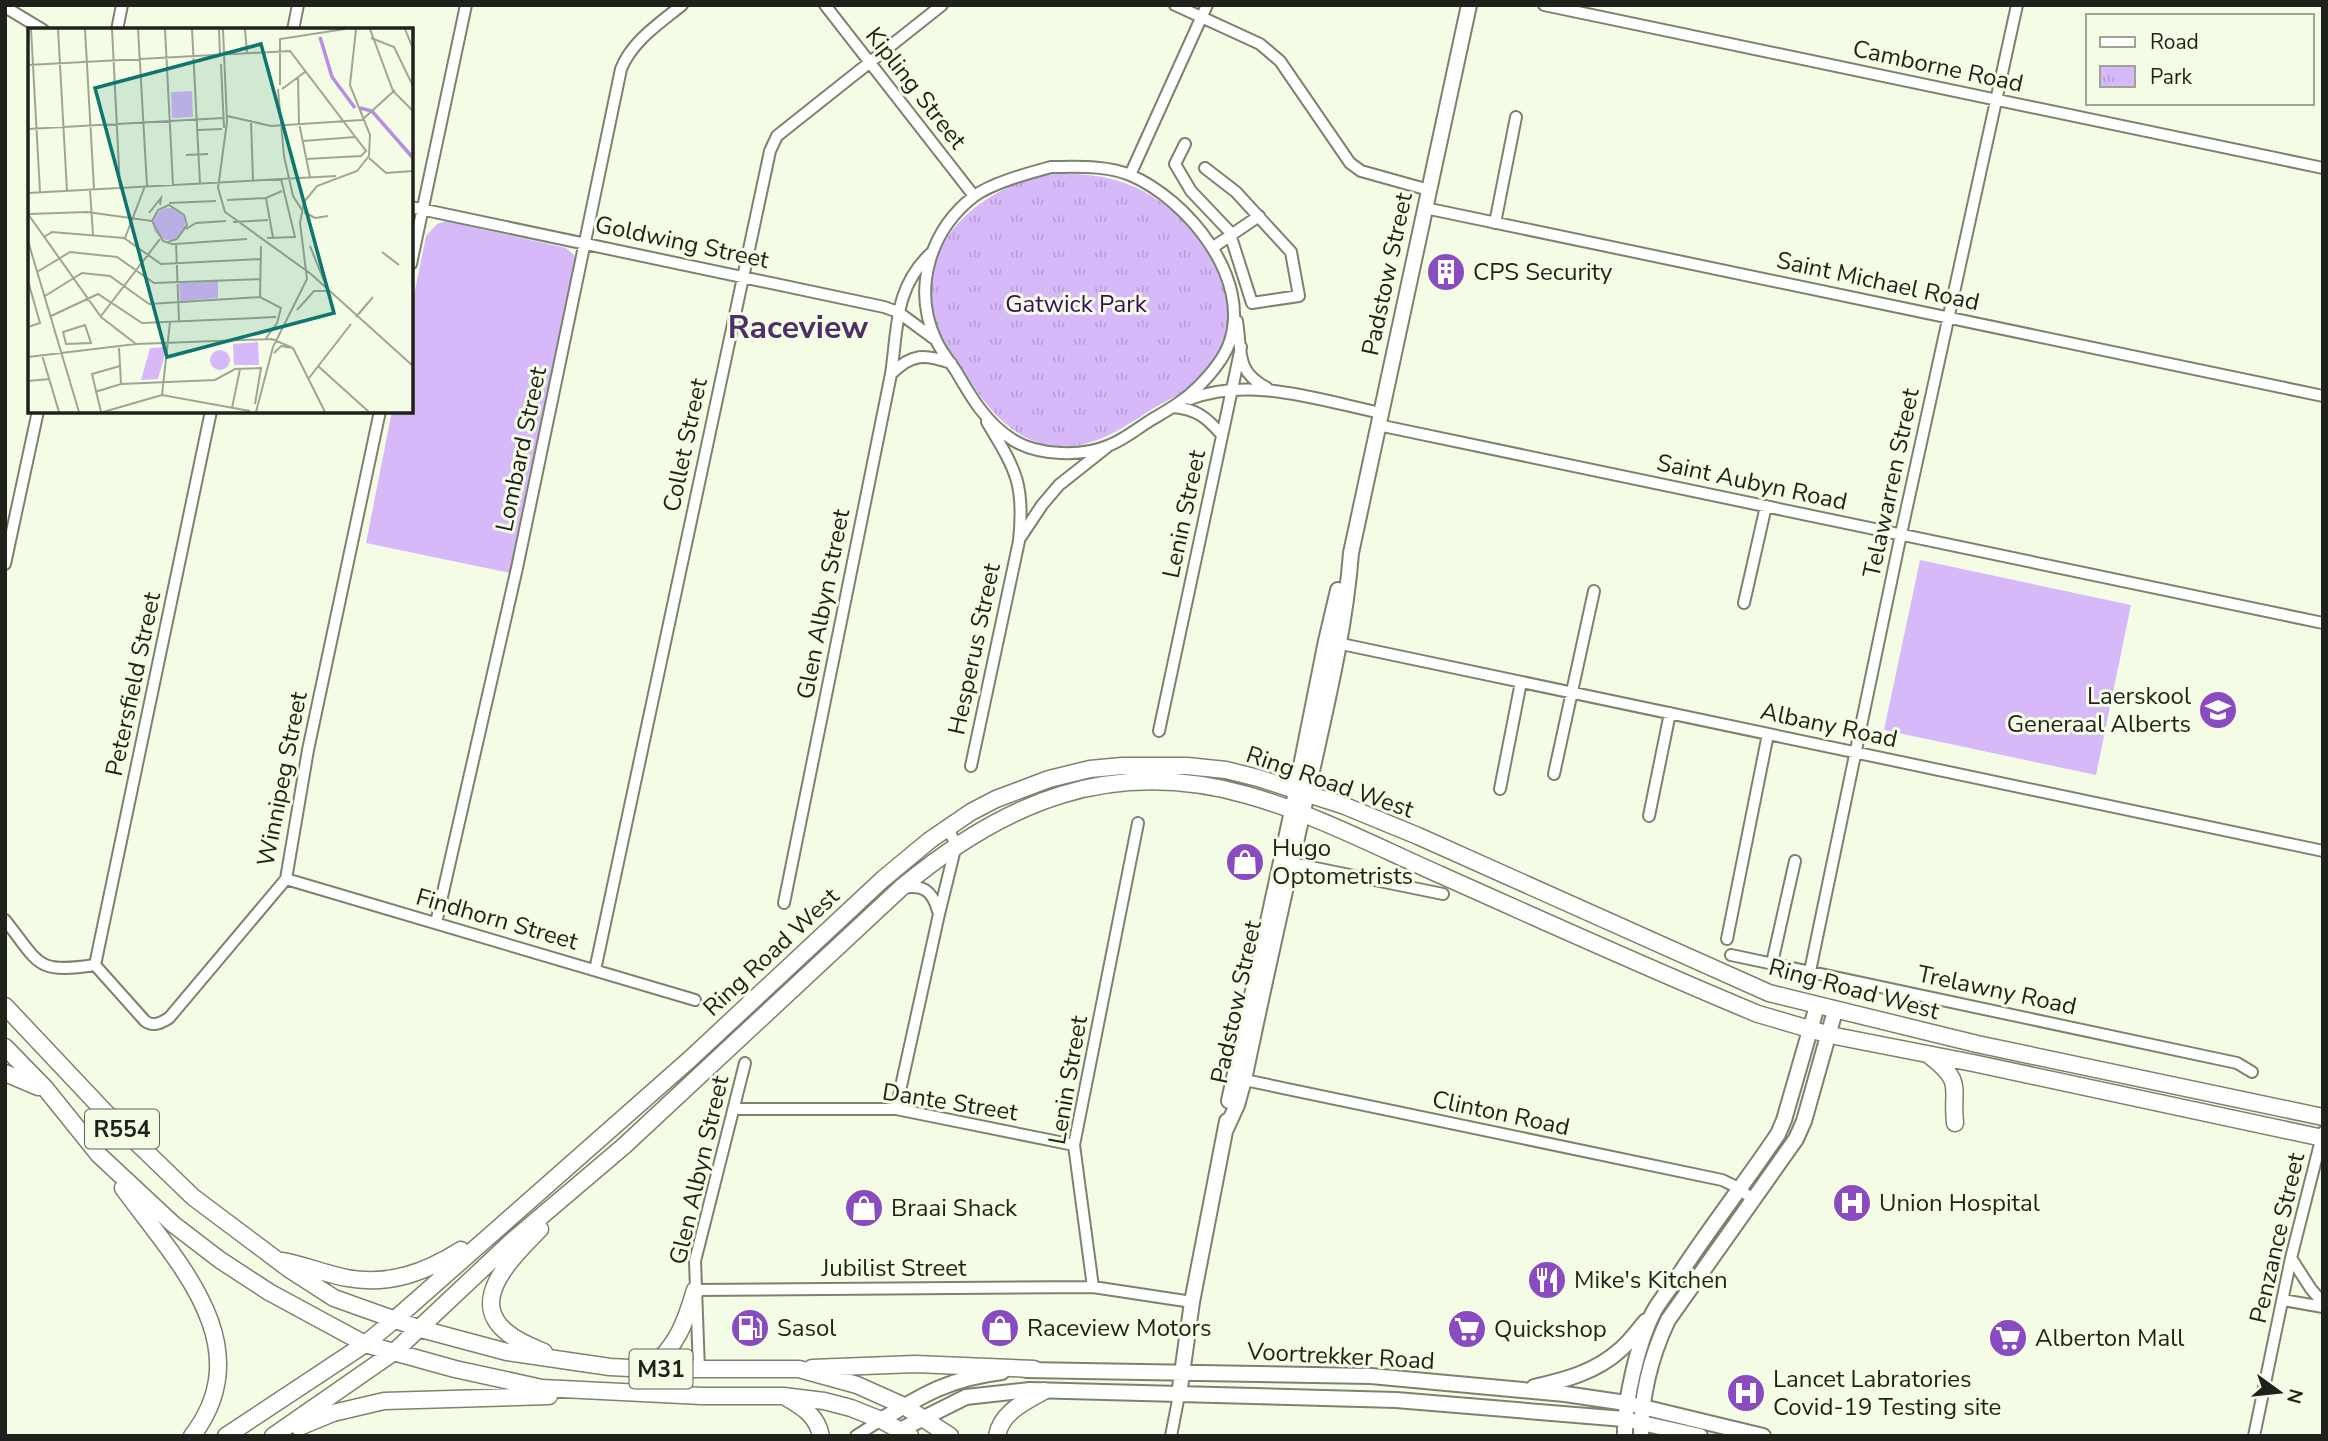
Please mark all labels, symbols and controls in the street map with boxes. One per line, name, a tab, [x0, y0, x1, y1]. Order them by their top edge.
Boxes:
legend	[2086, 14, 2314, 105]
street label: Kipling Street	[858, 20, 974, 156]
inset map	[28, 28, 413, 413]
text: Road	[2150, 28, 2199, 56]
street label: Camborne Road	[1850, 32, 2026, 100]
text: Park	[2150, 63, 2192, 91]
street label: Padstow Street	[1354, 189, 1420, 359]
street label: Goldwing Street	[592, 208, 772, 276]
street label: Saint Michael Road	[1774, 244, 1982, 318]
building icon: CPS Security	[1425, 251, 1467, 293]
place label: CPS Security	[1473, 256, 1613, 288]
park label: Gatwick Park	[1005, 288, 1148, 320]
district label: Raceview	[728, 306, 869, 349]
street label: Lombard Street	[488, 363, 554, 534]
street label: Collet Street	[655, 375, 715, 515]
street label: Telawarren Street	[1855, 385, 1927, 581]
street label: Lenin Street	[1155, 446, 1213, 581]
street label: Saint Aubyn Road	[1654, 446, 1850, 518]
street label: Glen Albyn Street	[789, 506, 857, 702]
street label: Hesperus Street	[940, 560, 1008, 738]
street label: Petersfield Street	[98, 588, 168, 779]
place label: Laerskool Generaal Alberts	[2007, 680, 2191, 740]
street label: Winnipeg Street	[249, 688, 315, 869]
school or university icon: Laerskool Generaal Alberts	[2197, 689, 2239, 731]
street label: Albany Road	[1758, 695, 1900, 755]
street label: Ring Road West	[1242, 738, 1419, 826]
place label: Hugo Optometrists	[1272, 832, 1413, 892]
shop icon: Hugo Optometrists	[1224, 841, 1266, 883]
street label: Ring Road West	[696, 880, 846, 1023]
street label: Findhorn Street	[412, 881, 582, 958]
street label: Padstow Street	[1203, 917, 1269, 1087]
street label: Ring Road West	[1765, 951, 1943, 1027]
street label: Trelawny Road	[1915, 958, 2079, 1022]
street label: Lenin Street	[1041, 1013, 1095, 1147]
street label: Glen Albyn Street	[662, 1072, 736, 1268]
street label: Dante Street	[880, 1075, 1021, 1129]
street label: Clinton Road	[1429, 1083, 1573, 1143]
road number: R554	[85, 1110, 159, 1148]
street label: Penzance Street	[2242, 1149, 2312, 1326]
hospital icon: Union Hospital	[1831, 1182, 1873, 1224]
shop icon: Braai Shack	[843, 1187, 885, 1229]
place label: Union Hospital	[1879, 1187, 2040, 1219]
place label: Braai Shack	[891, 1192, 1018, 1224]
street label: Jubilist Street	[821, 1252, 967, 1284]
restaurant icon: Mike's Kitchen	[1526, 1259, 1568, 1301]
place label: Mike's Kitchen	[1574, 1264, 1728, 1296]
fuel station icon: Sasol	[729, 1307, 771, 1349]
shop icon: Raceview Motors	[979, 1307, 1021, 1349]
supermarket icon: Quickshop	[1446, 1308, 1488, 1350]
place label: Sasol	[777, 1312, 836, 1344]
place label: Raceview Motors	[1027, 1312, 1212, 1344]
place label: Quickshop	[1494, 1313, 1607, 1345]
supermarket icon: Alberton Mall	[1987, 1317, 2029, 1359]
place label: Alberton Mall	[2035, 1322, 2184, 1354]
street label: Voortrekker Road	[1245, 1335, 1436, 1377]
road number: M31	[630, 1350, 692, 1388]
north arrow	[2244, 1357, 2314, 1427]
place label: Lancet Labratories Covid-19 Testing site	[1773, 1363, 2001, 1423]
hospital icon: Lancet Labratories Covid-19 Testing site	[1725, 1372, 1767, 1414]
text: N	[2280, 1386, 2309, 1406]

